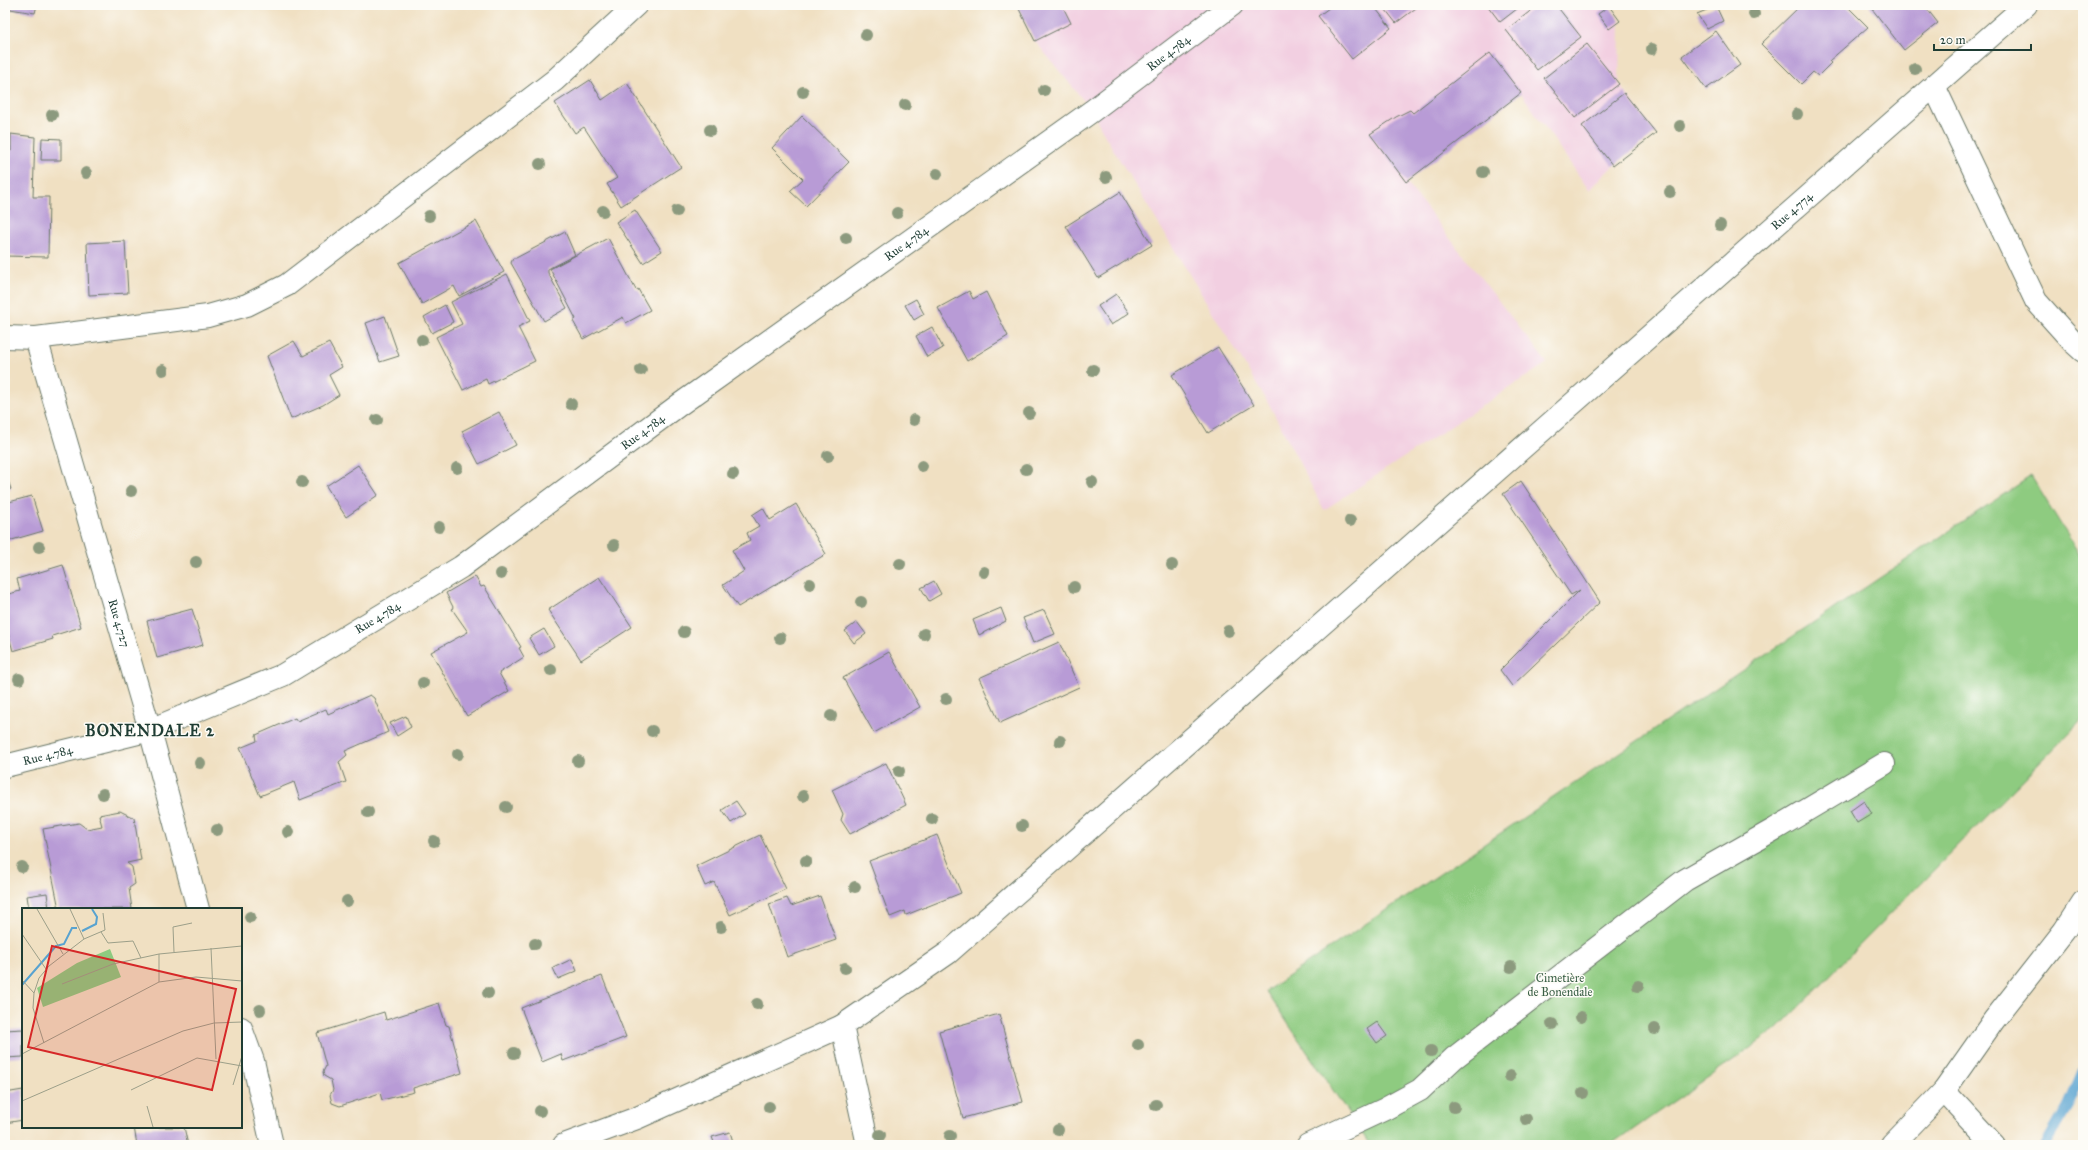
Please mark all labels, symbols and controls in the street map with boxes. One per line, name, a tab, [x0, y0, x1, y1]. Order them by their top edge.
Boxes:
scale bar	[1934, 26, 2031, 52]
street label: Rue 4.784	[1144, 32, 1193, 74]
text: 20 m	[1940, 33, 1966, 47]
street label: Rue 4.774	[1768, 189, 1816, 233]
street label: Rue 4.784	[882, 223, 931, 264]
street label: Rue 4.784	[618, 411, 667, 453]
street label: Rue 4.727	[105, 597, 133, 649]
street label: Rue 4.784	[352, 598, 403, 637]
district label: BONENDALE 2	[85, 721, 215, 740]
street label: Rue 4.784	[21, 742, 74, 768]
inset map	[22, 908, 242, 1128]
park label: Cimetière de Bonendale	[1528, 971, 1592, 999]

